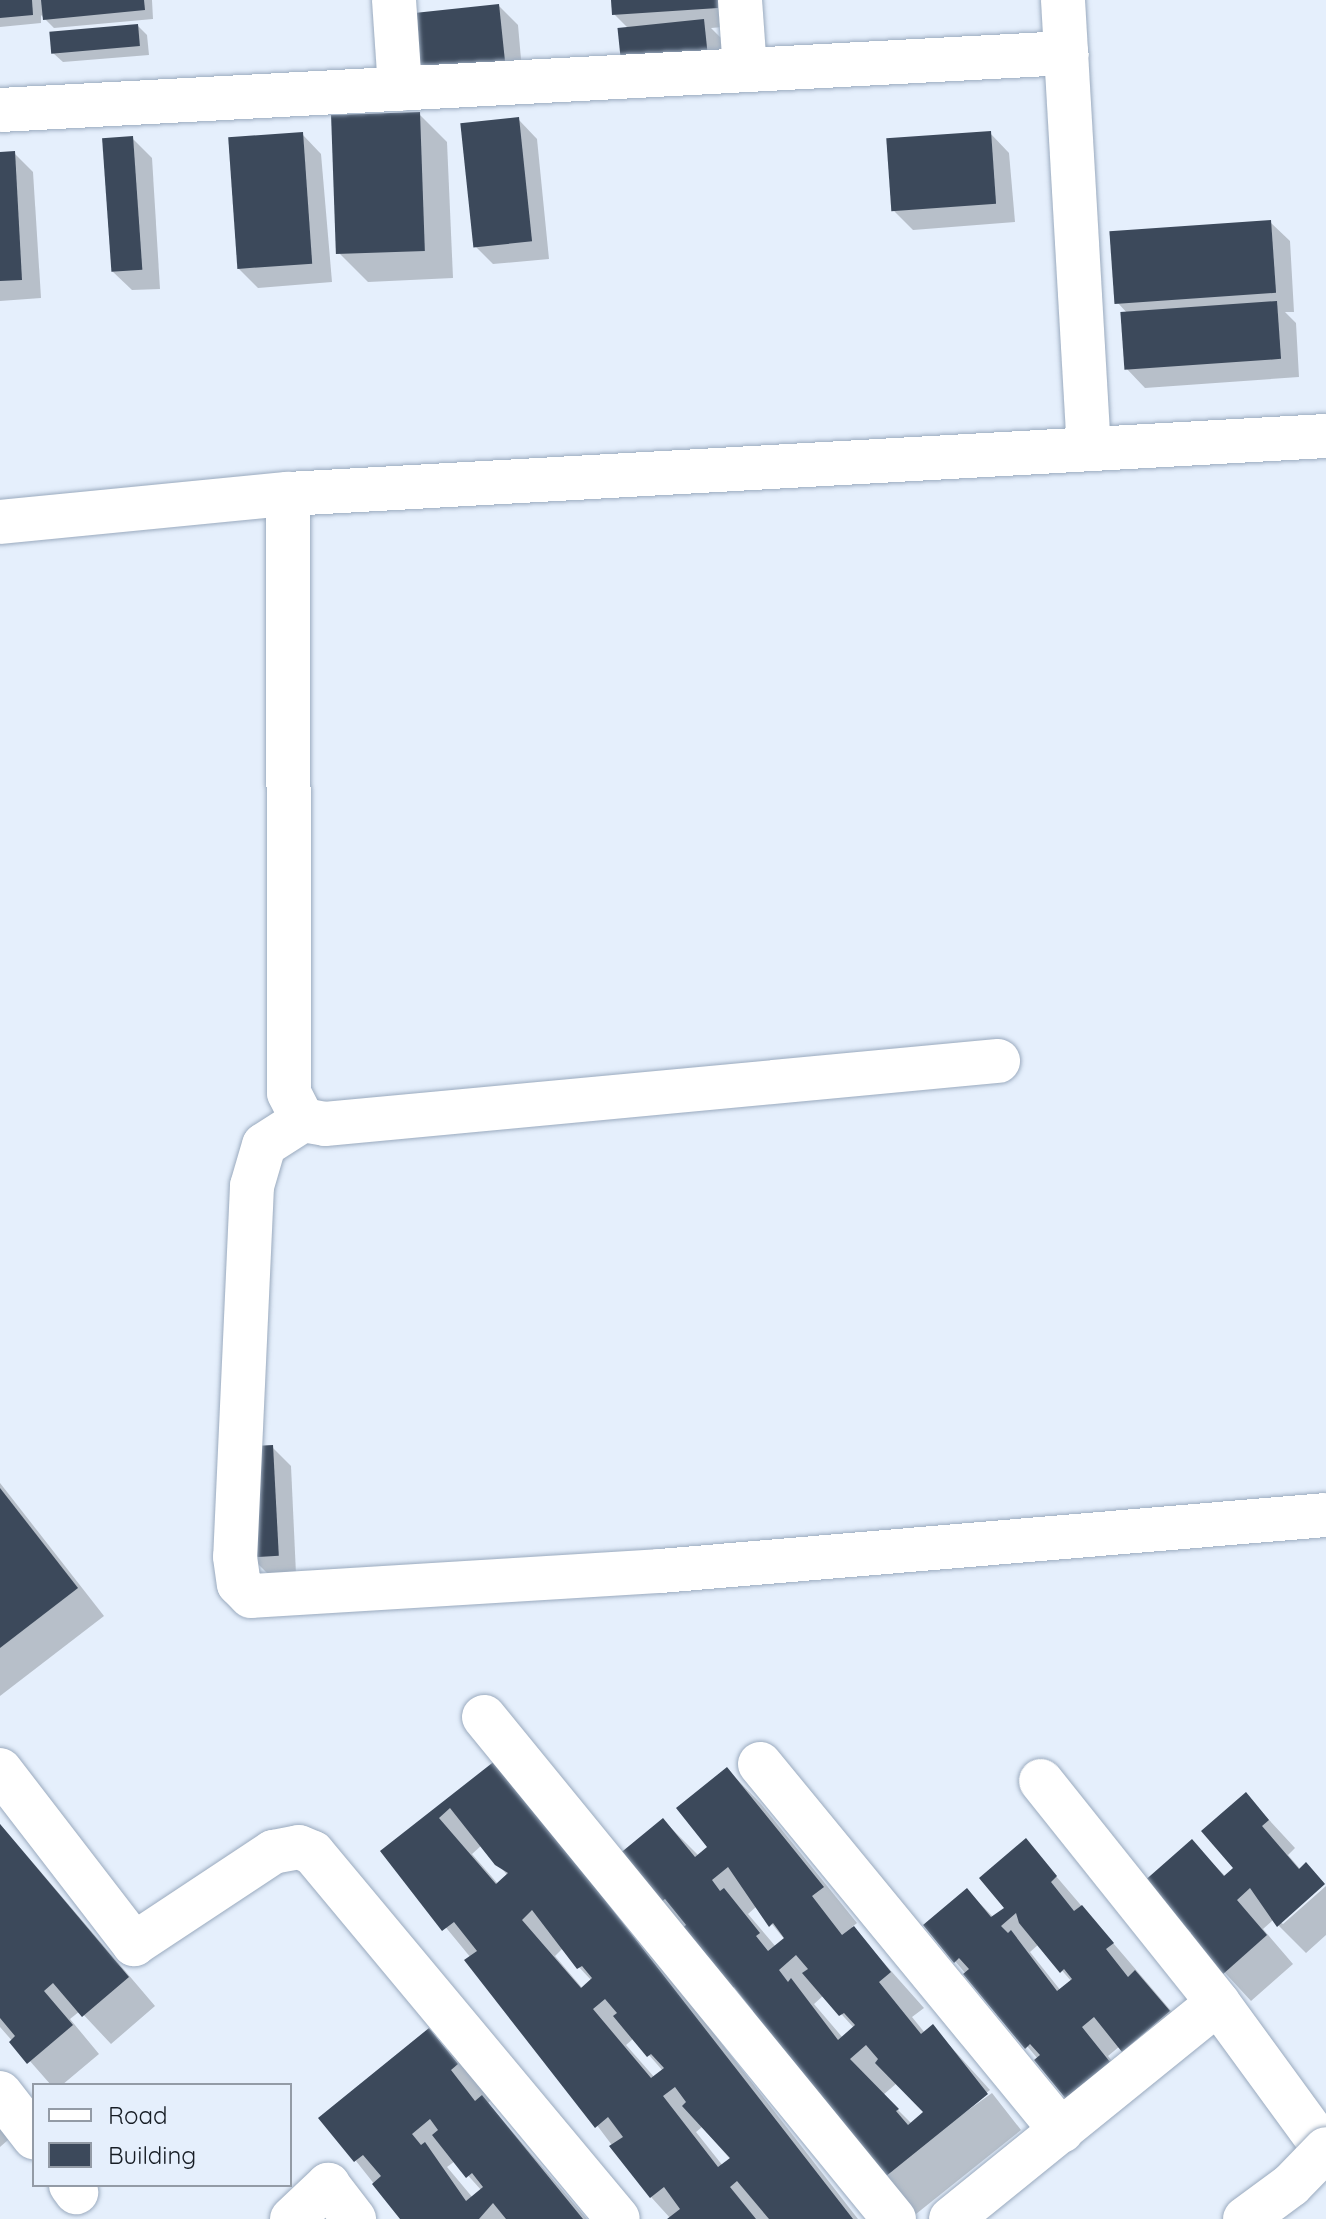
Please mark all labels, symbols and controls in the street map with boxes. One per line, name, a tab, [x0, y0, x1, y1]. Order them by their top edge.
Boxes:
legend	[32, 2083, 292, 2187]
text: Road	[108, 2100, 168, 2130]
text: Building	[108, 2140, 196, 2170]

